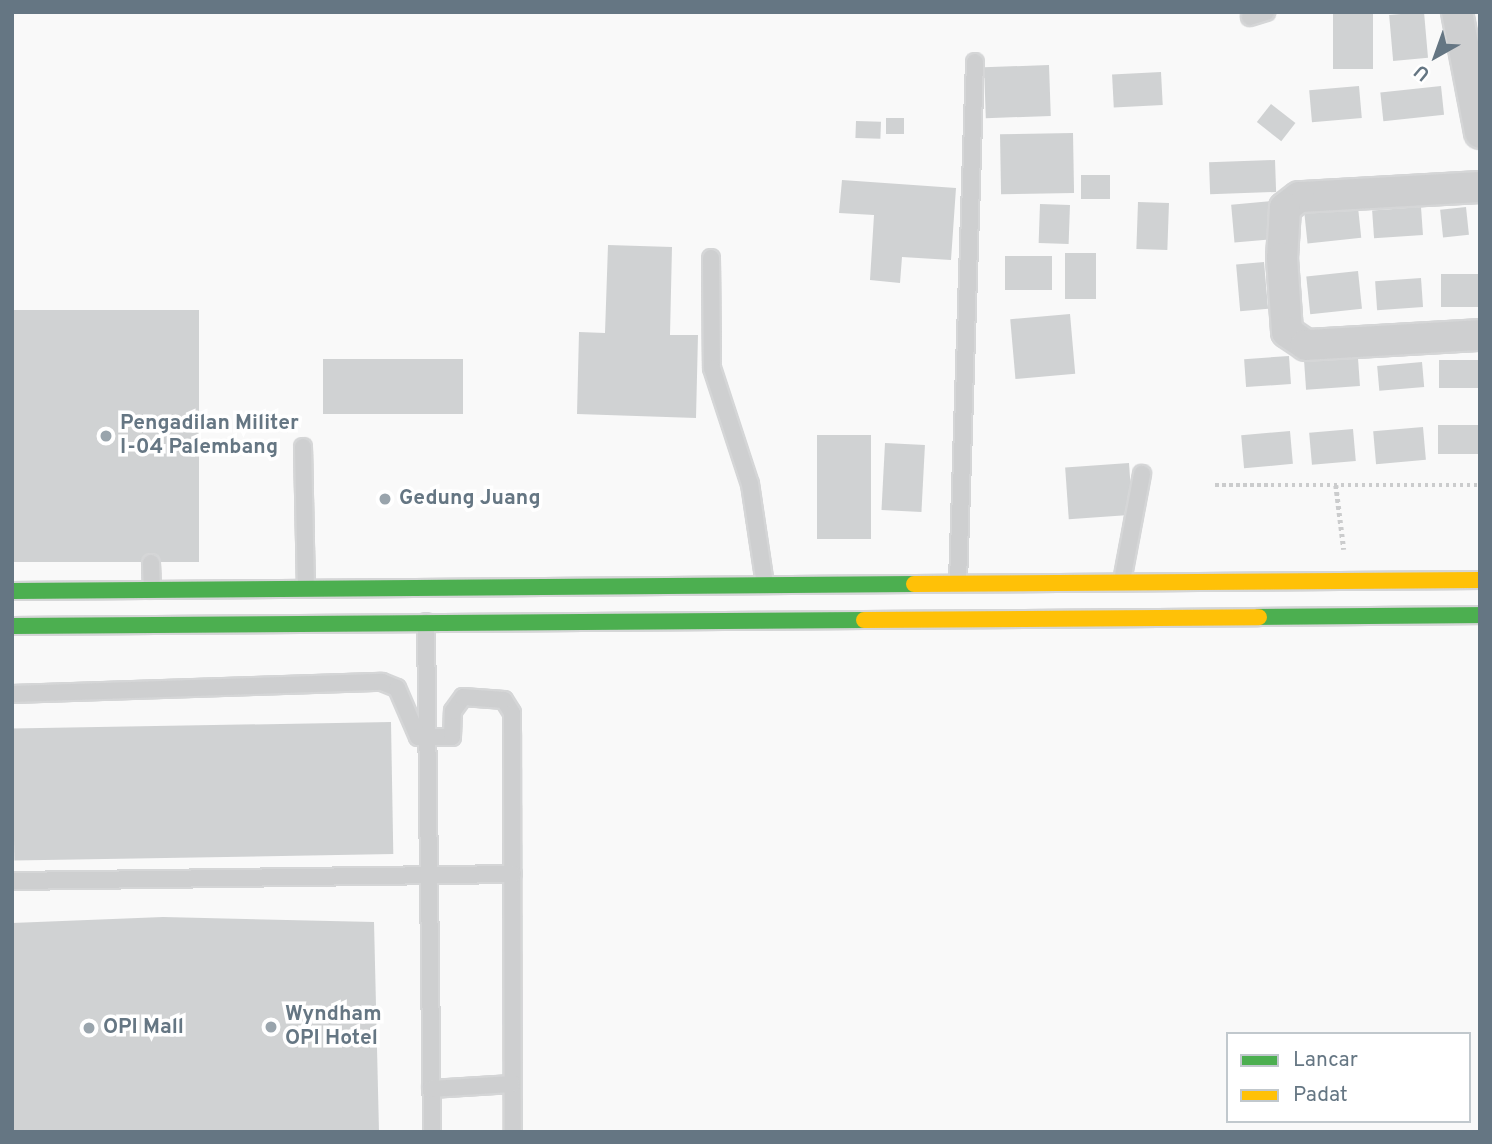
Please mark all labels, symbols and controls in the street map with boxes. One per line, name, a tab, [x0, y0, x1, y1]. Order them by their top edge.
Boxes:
north arrow	[1401, 21, 1471, 91]
text: U	[1410, 59, 1435, 86]
place label: Pengadilan Militer I-04 Palembang	[120, 411, 299, 461]
marker: Pengadilan Militer I-04 Palembang	[98, 428, 114, 444]
place label: Gedung Juang	[399, 486, 541, 512]
marker: Gedung Juang	[377, 491, 393, 507]
place label: Wyndham OPI Hotel	[285, 1002, 382, 1052]
place label: OPI Mall	[103, 1015, 184, 1041]
marker: Wyndham OPI Hotel	[263, 1019, 279, 1035]
marker: OPI Mall	[81, 1020, 97, 1036]
legend	[1226, 1032, 1471, 1123]
text: Lancar	[1293, 1047, 1358, 1074]
text: Padat	[1293, 1082, 1348, 1109]

